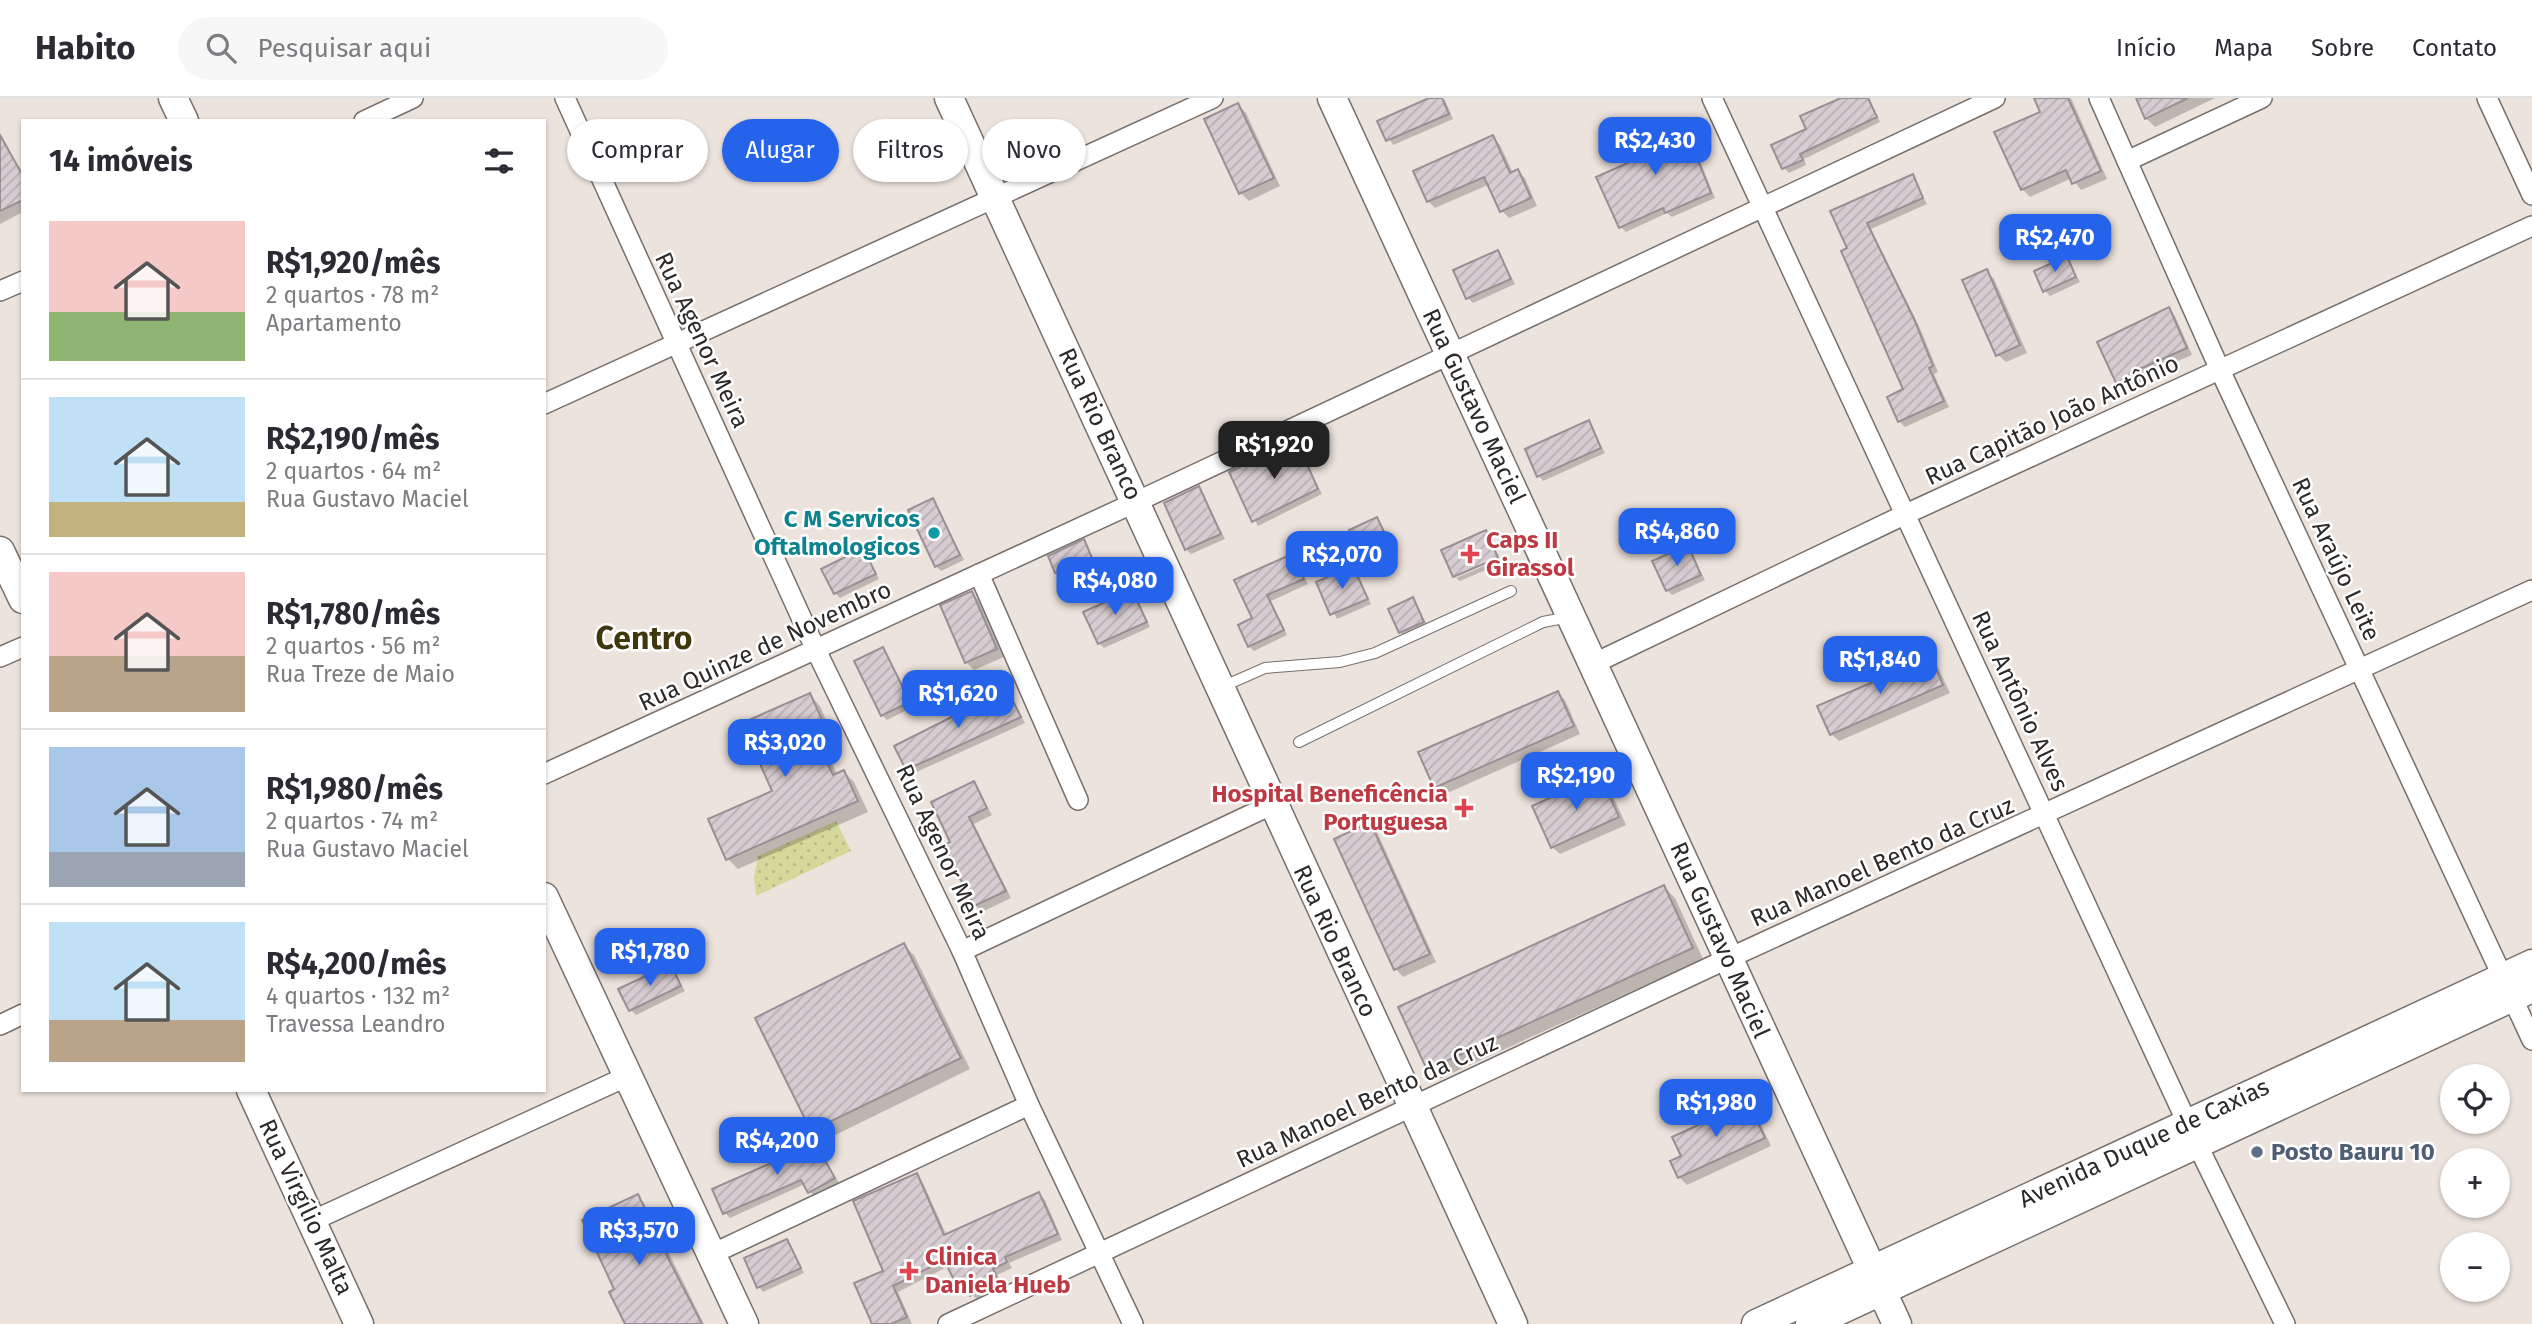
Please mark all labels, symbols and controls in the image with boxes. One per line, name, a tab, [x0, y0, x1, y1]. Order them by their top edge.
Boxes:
search box	[178, 17, 668, 80]
text: Habito	[35, 28, 136, 68]
icon: search	[202, 29, 240, 67]
text: Pesquisar aqui	[258, 33, 431, 64]
text: Início	[2116, 34, 2176, 62]
text: Mapa	[2214, 34, 2273, 62]
text: Sobre	[2311, 34, 2374, 62]
text: Contato	[2412, 34, 2497, 62]
pin: R$2,430	[1590, 118, 1720, 177]
chip: Comprar	[567, 119, 708, 182]
chip: Alugar	[722, 119, 839, 182]
chip: Filtros	[853, 119, 968, 182]
chip: Novo	[982, 119, 1086, 182]
text: R$2,430	[1614, 126, 1696, 154]
icon: filters	[480, 142, 518, 180]
text: 14 imóveis	[49, 143, 193, 179]
pin: R$2,470	[1990, 214, 2120, 274]
text: R$2,470	[2015, 223, 2095, 251]
text: R$1,920/mês	[266, 245, 440, 281]
street label: Rua Agenor Meira	[649, 248, 755, 432]
icon: home	[105, 249, 189, 333]
text: 2 quartos · 78 m²	[266, 281, 439, 309]
street label: Rua Gustavo Maciel	[1417, 304, 1531, 508]
text: Apartamento	[266, 309, 402, 337]
street label: Rua Rio Branco	[1053, 343, 1147, 505]
street label: Rua Capitão João Antônio	[1921, 349, 2183, 491]
text: R$2,190/mês	[266, 421, 440, 457]
pin: R$1,920	[1209, 422, 1339, 481]
icon: home	[105, 425, 189, 509]
text: R$1,920	[1234, 430, 1314, 458]
text: 2 quartos · 64 m²	[266, 457, 441, 485]
street label: Rua Araújo Leite	[2286, 473, 2386, 645]
text: Rua Gustavo Maciel	[266, 485, 469, 513]
place label: C M Servicos Oftalmologicos	[754, 505, 920, 561]
pin: R$4,860	[1612, 508, 1742, 568]
text: R$4,860	[1635, 517, 1719, 545]
marker: C M Servicos Oftalmologicos	[926, 525, 942, 541]
place label: Caps II Girassol	[1486, 526, 1575, 582]
pin: R$2,070	[1277, 532, 1407, 591]
text: R$2,070	[1302, 540, 1382, 568]
marker: Caps II Girassol	[1460, 544, 1480, 564]
pin: R$4,080	[1050, 558, 1180, 617]
text: R$4,080	[1072, 566, 1158, 594]
street label: Rua Quinze de Novembro	[634, 575, 896, 717]
text: R$1,780/mês	[266, 596, 440, 632]
icon: home	[105, 600, 189, 684]
street label: Rua Antônio Alves	[1966, 606, 2074, 796]
district label: Centro	[596, 619, 692, 657]
text: 2 quartos · 56 m²	[266, 632, 441, 660]
pin: R$1,840	[1815, 636, 1945, 696]
text: R$1,840	[1839, 645, 1921, 673]
text: Rua Treze de Maio	[266, 660, 455, 688]
pin: R$1,620	[893, 670, 1023, 730]
text: R$1,620	[918, 679, 998, 707]
pin: R$3,020	[720, 720, 850, 779]
text: R$3,020	[744, 728, 826, 756]
pin: R$2,190	[1511, 752, 1641, 812]
street label: Rua Agenor Meira	[890, 760, 996, 944]
text: R$2,190	[1537, 761, 1615, 789]
text: R$1,980/mês	[266, 771, 443, 807]
icon: home	[105, 775, 189, 859]
place label: Hospital Beneficência Portuguesa	[1212, 780, 1448, 836]
street label: Rua Manoel Bento da Cruz	[1746, 791, 2018, 933]
marker: Hospital Beneficência Portuguesa	[1454, 798, 1474, 818]
text: 2 quartos · 74 m²	[266, 807, 438, 835]
text: Rua Gustavo Maciel	[266, 835, 469, 863]
street label: Rua Gustavo Maciel	[1664, 838, 1776, 1042]
street label: Rua Rio Branco	[1288, 860, 1382, 1022]
pin: R$1,780	[585, 928, 715, 988]
text: R$1,780	[610, 937, 690, 965]
text: R$4,200/mês	[266, 946, 447, 982]
icon: home	[105, 950, 189, 1034]
text: 4 quartos · 132 m²	[266, 982, 450, 1010]
text: Travessa Leandro	[266, 1010, 445, 1038]
street label: Rua Manoel Bento da Cruz	[1232, 1028, 1502, 1174]
map controls	[2440, 1064, 2510, 1302]
button: locate	[2440, 1064, 2510, 1134]
street label: Avenida Duque de Caxias	[2014, 1073, 2274, 1213]
pin: R$1,980	[1651, 1080, 1781, 1139]
text: R$1,980	[1675, 1088, 1757, 1116]
street label: Rua Virgílio Malta	[253, 1115, 359, 1299]
pin: R$4,200	[712, 1118, 842, 1177]
text: R$4,200	[735, 1126, 819, 1154]
place label: Posto Bauru 10	[2271, 1138, 2435, 1166]
marker: Posto Bauru 10	[2249, 1144, 2265, 1160]
button: +	[2440, 1148, 2510, 1218]
pin: R$3,570	[574, 1208, 704, 1267]
text: R$3,570	[599, 1216, 679, 1244]
button: −	[2440, 1232, 2510, 1302]
place label: Clinica Daniela Hueb	[925, 1243, 1071, 1299]
marker: Clinica Daniela Hueb	[899, 1261, 919, 1281]

